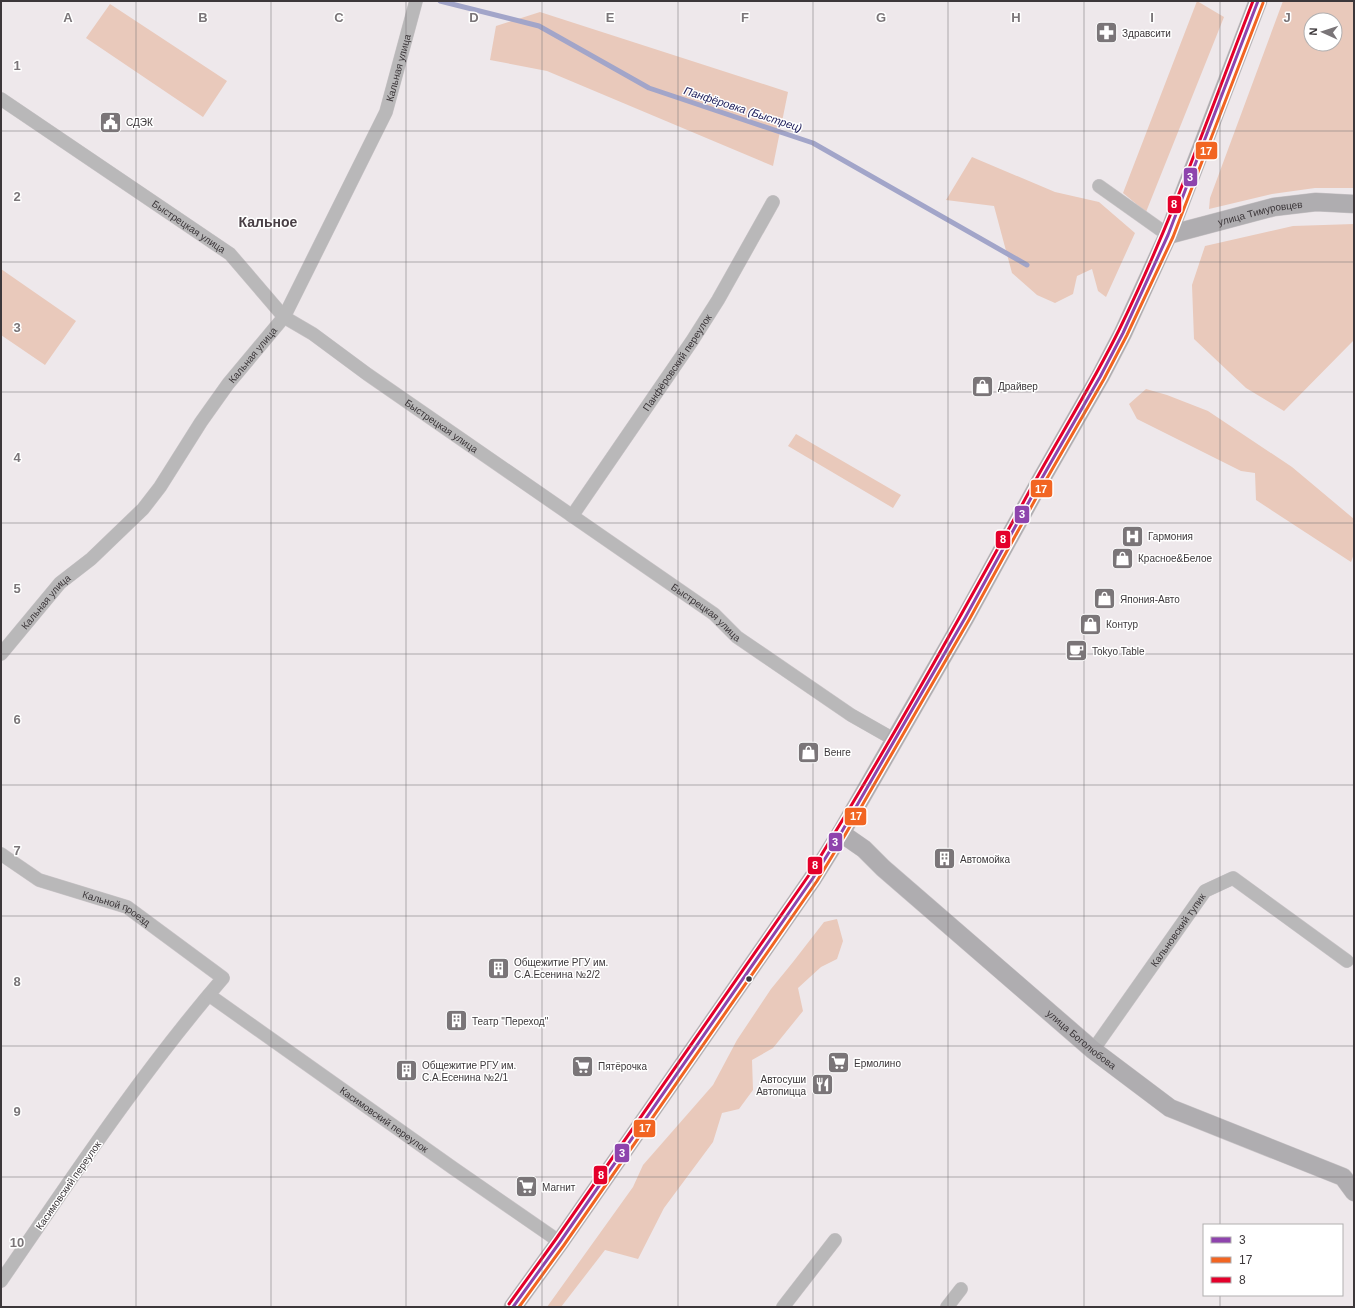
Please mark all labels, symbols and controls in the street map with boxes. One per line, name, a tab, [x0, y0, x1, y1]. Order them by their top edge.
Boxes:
text: A	[63, 10, 73, 25]
text: B	[198, 10, 208, 25]
text: C	[334, 10, 344, 25]
text: D	[469, 10, 479, 25]
text: E	[606, 10, 615, 25]
text: F	[741, 10, 749, 25]
text: G	[876, 10, 886, 25]
text: H	[1011, 10, 1021, 25]
text: I	[1150, 10, 1154, 25]
text: J	[1283, 10, 1291, 25]
north arrow	[1303, 12, 1343, 52]
pharmacy icon: Здравсити	[1094, 20, 1120, 46]
text: N	[1307, 27, 1319, 36]
place label: Здравсити	[1122, 28, 1171, 39]
street label: Кальная улица	[384, 33, 413, 103]
text: 1	[13, 58, 21, 73]
water label: Панфёровка (Быстрец)	[682, 84, 804, 134]
public building icon: СДЭК	[97, 109, 123, 135]
place label: СДЭК	[126, 117, 153, 128]
line badge: 17	[1195, 141, 1218, 160]
text: 17	[1200, 145, 1212, 157]
line badge: 3	[1183, 167, 1198, 187]
text: 3	[1187, 171, 1193, 183]
text: 2	[13, 189, 21, 204]
line badge: 8	[1167, 195, 1182, 214]
street label: Быстрецкая улица	[150, 198, 228, 256]
text: 8	[1171, 198, 1177, 210]
street label: улица Тимуровцев	[1217, 199, 1303, 228]
district label: Кальное	[239, 214, 298, 230]
street label: Панфёровский переулок	[641, 312, 714, 413]
text: 3	[13, 320, 21, 335]
street label: Кальная улица	[226, 325, 280, 385]
shop icon: Драйвер	[970, 373, 996, 399]
place label: Драйвер	[998, 381, 1038, 392]
street label: Быстрецкая улица	[403, 397, 480, 455]
text: 4	[13, 450, 21, 465]
line badge: 17	[1030, 479, 1053, 498]
text: 17	[1035, 483, 1047, 495]
line badge: 3	[1014, 505, 1030, 524]
text: 3	[1019, 508, 1025, 520]
hospital icon: Гармония	[1119, 523, 1145, 549]
line badge: 8	[995, 530, 1011, 549]
place label: Гармония	[1148, 531, 1193, 542]
text: 8	[1000, 533, 1006, 545]
shop icon: Красное&Белое	[1110, 545, 1136, 571]
place label: Красное&Белое	[1138, 553, 1213, 564]
street label: Кальная улица	[19, 572, 73, 631]
text: 5	[13, 581, 21, 596]
street label: Быстрецкая улица	[669, 581, 743, 644]
shop icon: Япония-Авто	[1091, 586, 1117, 612]
place label: Япония-Авто	[1120, 594, 1180, 605]
shop icon: Контур	[1077, 611, 1103, 637]
place label: Контур	[1106, 619, 1138, 630]
cafe icon: Tokyo Table	[1064, 638, 1090, 664]
place label: Tokyo Table	[1092, 646, 1145, 657]
text: 6	[13, 712, 21, 727]
shop icon: Венге	[796, 739, 822, 765]
place label: Венге	[824, 747, 851, 758]
line badge: 17	[844, 807, 867, 826]
text: 17	[850, 810, 862, 822]
line badge: 3	[828, 832, 843, 852]
text: 3	[832, 836, 838, 848]
text: 7	[13, 843, 21, 858]
building icon: Автомойка	[931, 846, 957, 872]
place label: Автомойка	[960, 854, 1010, 865]
line badge: 8	[807, 856, 823, 875]
text: 8	[812, 859, 818, 871]
street label: Кальной проезд	[81, 889, 153, 929]
street label: Кальновский тупик	[1148, 891, 1208, 969]
building icon: Общежитие РГУ им. С.А.Есенина №2/2	[486, 955, 512, 981]
place label: Общежитие РГУ им. С.А.Есенина №2/2	[514, 957, 608, 980]
text: 8	[13, 974, 21, 989]
unlabelled marker	[744, 974, 754, 984]
building icon: Театр "Переход"	[444, 1008, 470, 1034]
street label: улица Боголюбова	[1044, 1008, 1118, 1072]
place label: Театр "Переход"	[472, 1016, 549, 1027]
supermarket icon: Ермолино	[825, 1050, 851, 1076]
supermarket icon: Пятёрочка	[569, 1053, 595, 1079]
building icon: Общежитие РГУ им. С.А.Есенина №2/1	[394, 1058, 420, 1084]
place label: Ермолино	[854, 1058, 901, 1069]
place label: Общежитие РГУ им. С.А.Есенина №2/1	[422, 1060, 516, 1083]
place label: Пятёрочка	[598, 1061, 647, 1072]
restaurant icon: Автосуши Автопицца	[809, 1072, 835, 1098]
place label: Автосуши Автопицца	[756, 1074, 806, 1097]
street label: Касимовский переулок	[338, 1085, 431, 1155]
text: 9	[13, 1104, 21, 1119]
line badge: 17	[633, 1119, 656, 1138]
text: 17	[639, 1122, 651, 1134]
street label: Касимовский переулок	[34, 1138, 104, 1232]
line badge: 3	[614, 1143, 630, 1163]
text: 3	[619, 1147, 625, 1159]
line badge: 8	[593, 1165, 608, 1185]
text: 8	[598, 1169, 604, 1181]
supermarket icon: Магнит	[514, 1174, 540, 1200]
place label: Магнит	[542, 1182, 576, 1193]
legend	[1203, 1224, 1343, 1296]
text: 3	[1239, 1233, 1246, 1247]
text: 10	[10, 1235, 24, 1250]
text: 17	[1239, 1253, 1253, 1267]
text: 8	[1239, 1273, 1246, 1287]

